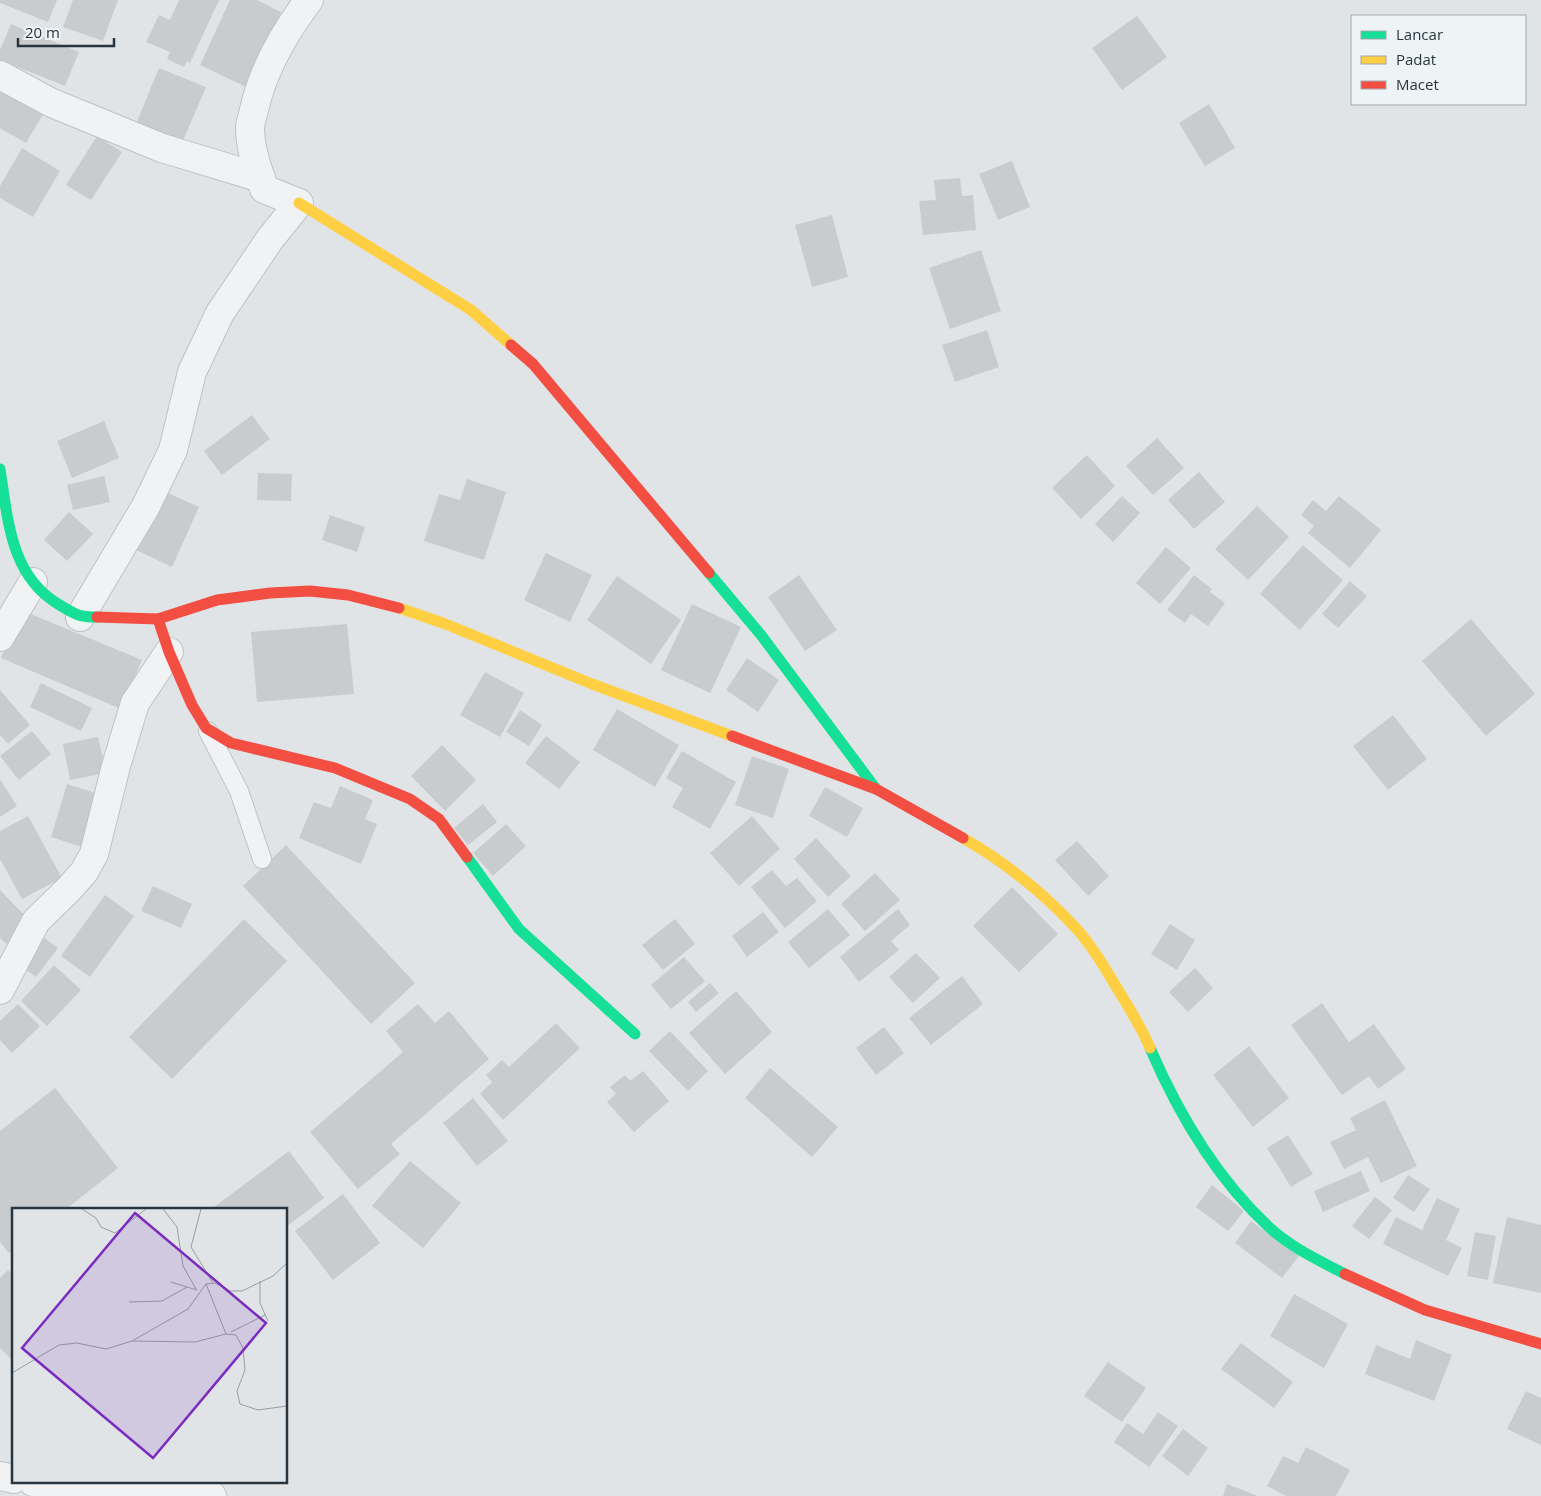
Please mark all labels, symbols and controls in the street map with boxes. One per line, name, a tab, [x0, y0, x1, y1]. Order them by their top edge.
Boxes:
scale bar	[18, 15, 114, 47]
legend	[1351, 15, 1526, 105]
text: 20 m	[25, 22, 60, 42]
text: Lancar	[1396, 24, 1443, 44]
text: Padat	[1396, 49, 1436, 69]
text: Macet	[1396, 74, 1439, 94]
inset map	[12, 1208, 288, 1484]

